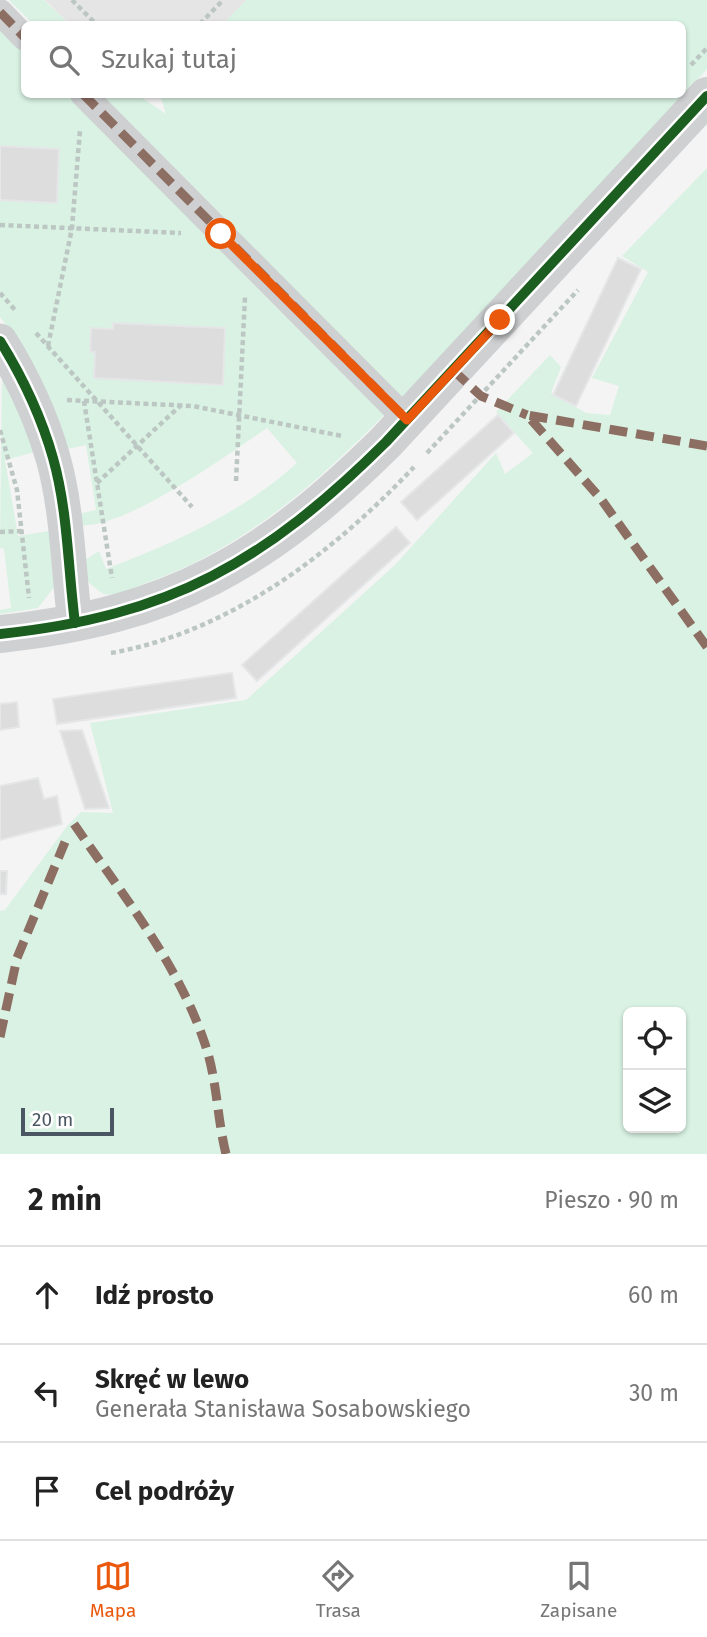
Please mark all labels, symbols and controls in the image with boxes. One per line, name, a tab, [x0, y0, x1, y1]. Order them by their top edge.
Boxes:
search box	[21, 21, 686, 98]
icon: search	[45, 41, 83, 79]
text: Szukaj tutaj	[101, 44, 237, 75]
route start	[205, 218, 236, 249]
route end	[484, 304, 515, 335]
map controls	[623, 1007, 686, 1133]
button: locate	[623, 1007, 686, 1070]
button: layers	[623, 1070, 686, 1133]
scale bar	[21, 1105, 114, 1137]
text: 20 m	[32, 1108, 73, 1131]
text: 2 min	[28, 1182, 102, 1218]
text: Pieszo · 90 m	[544, 1186, 679, 1214]
icon: ahead	[28, 1276, 66, 1314]
text: Idź prosto	[95, 1280, 214, 1311]
text: 60 m	[628, 1281, 679, 1309]
text: Skręć w lewo	[95, 1364, 249, 1395]
icon: left	[28, 1374, 66, 1412]
text: 30 m	[629, 1379, 679, 1407]
text: Generała Stanisława Sosabowskiego	[95, 1395, 471, 1423]
icon: arrive	[28, 1472, 66, 1510]
text: Cel podróży	[95, 1476, 234, 1507]
tab: Mapa	[90, 1557, 136, 1622]
tab: Trasa	[316, 1557, 361, 1622]
tab: Zapisane	[540, 1557, 617, 1622]

